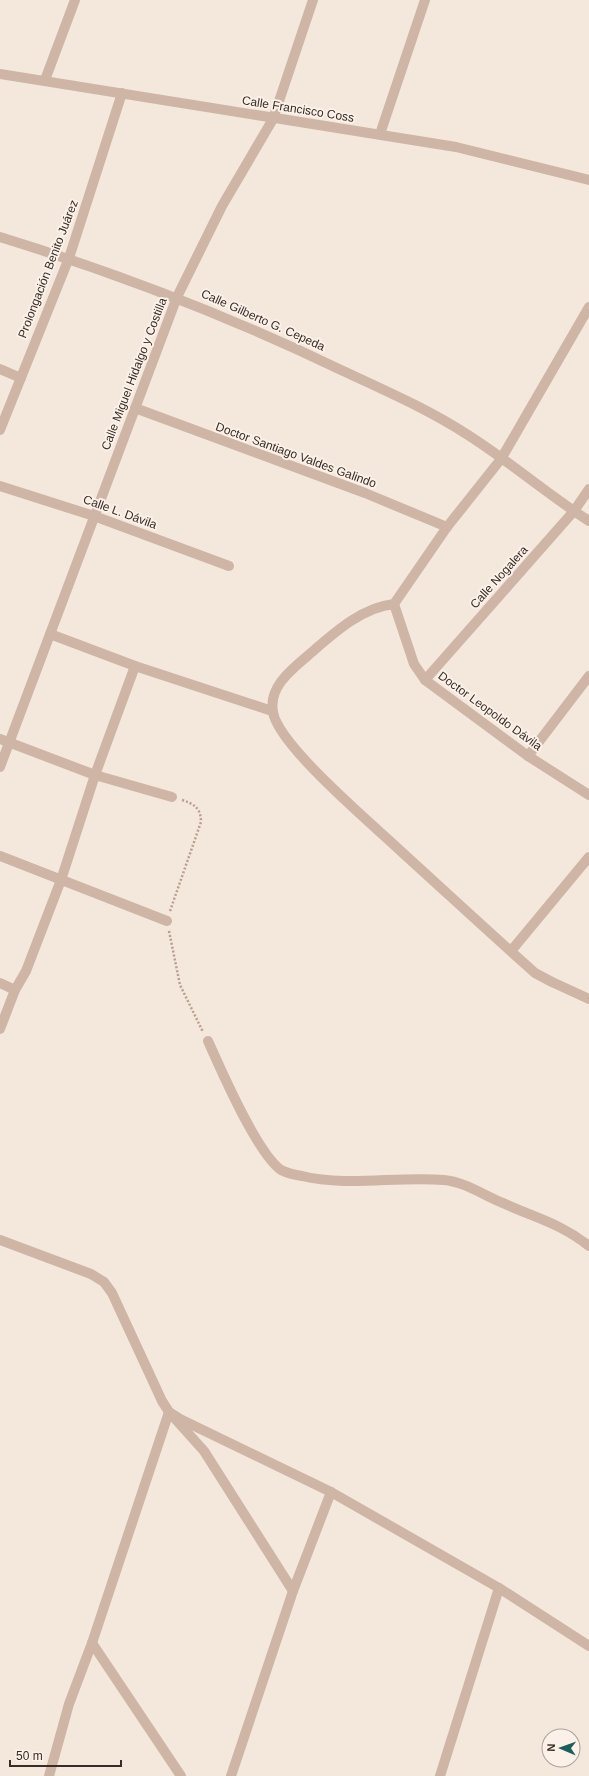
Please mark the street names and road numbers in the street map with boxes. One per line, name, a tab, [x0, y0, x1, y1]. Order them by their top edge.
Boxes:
street label: Calle Francisco Coss	[241, 93, 355, 125]
street label: Prolongación Benito Juárez	[15, 198, 81, 340]
street label: Calle Gilberto G. Cepeda	[199, 286, 327, 354]
street label: Calle Miguel Hidalgo y Costilla	[98, 296, 170, 452]
street label: Doctor Santiago Valdes Galindo	[214, 419, 379, 491]
street label: Calle L. Dávila	[81, 492, 159, 532]
street label: Calle Nogalera	[467, 543, 531, 611]
street label: Doctor Leopoldo Dávila	[435, 669, 545, 754]

